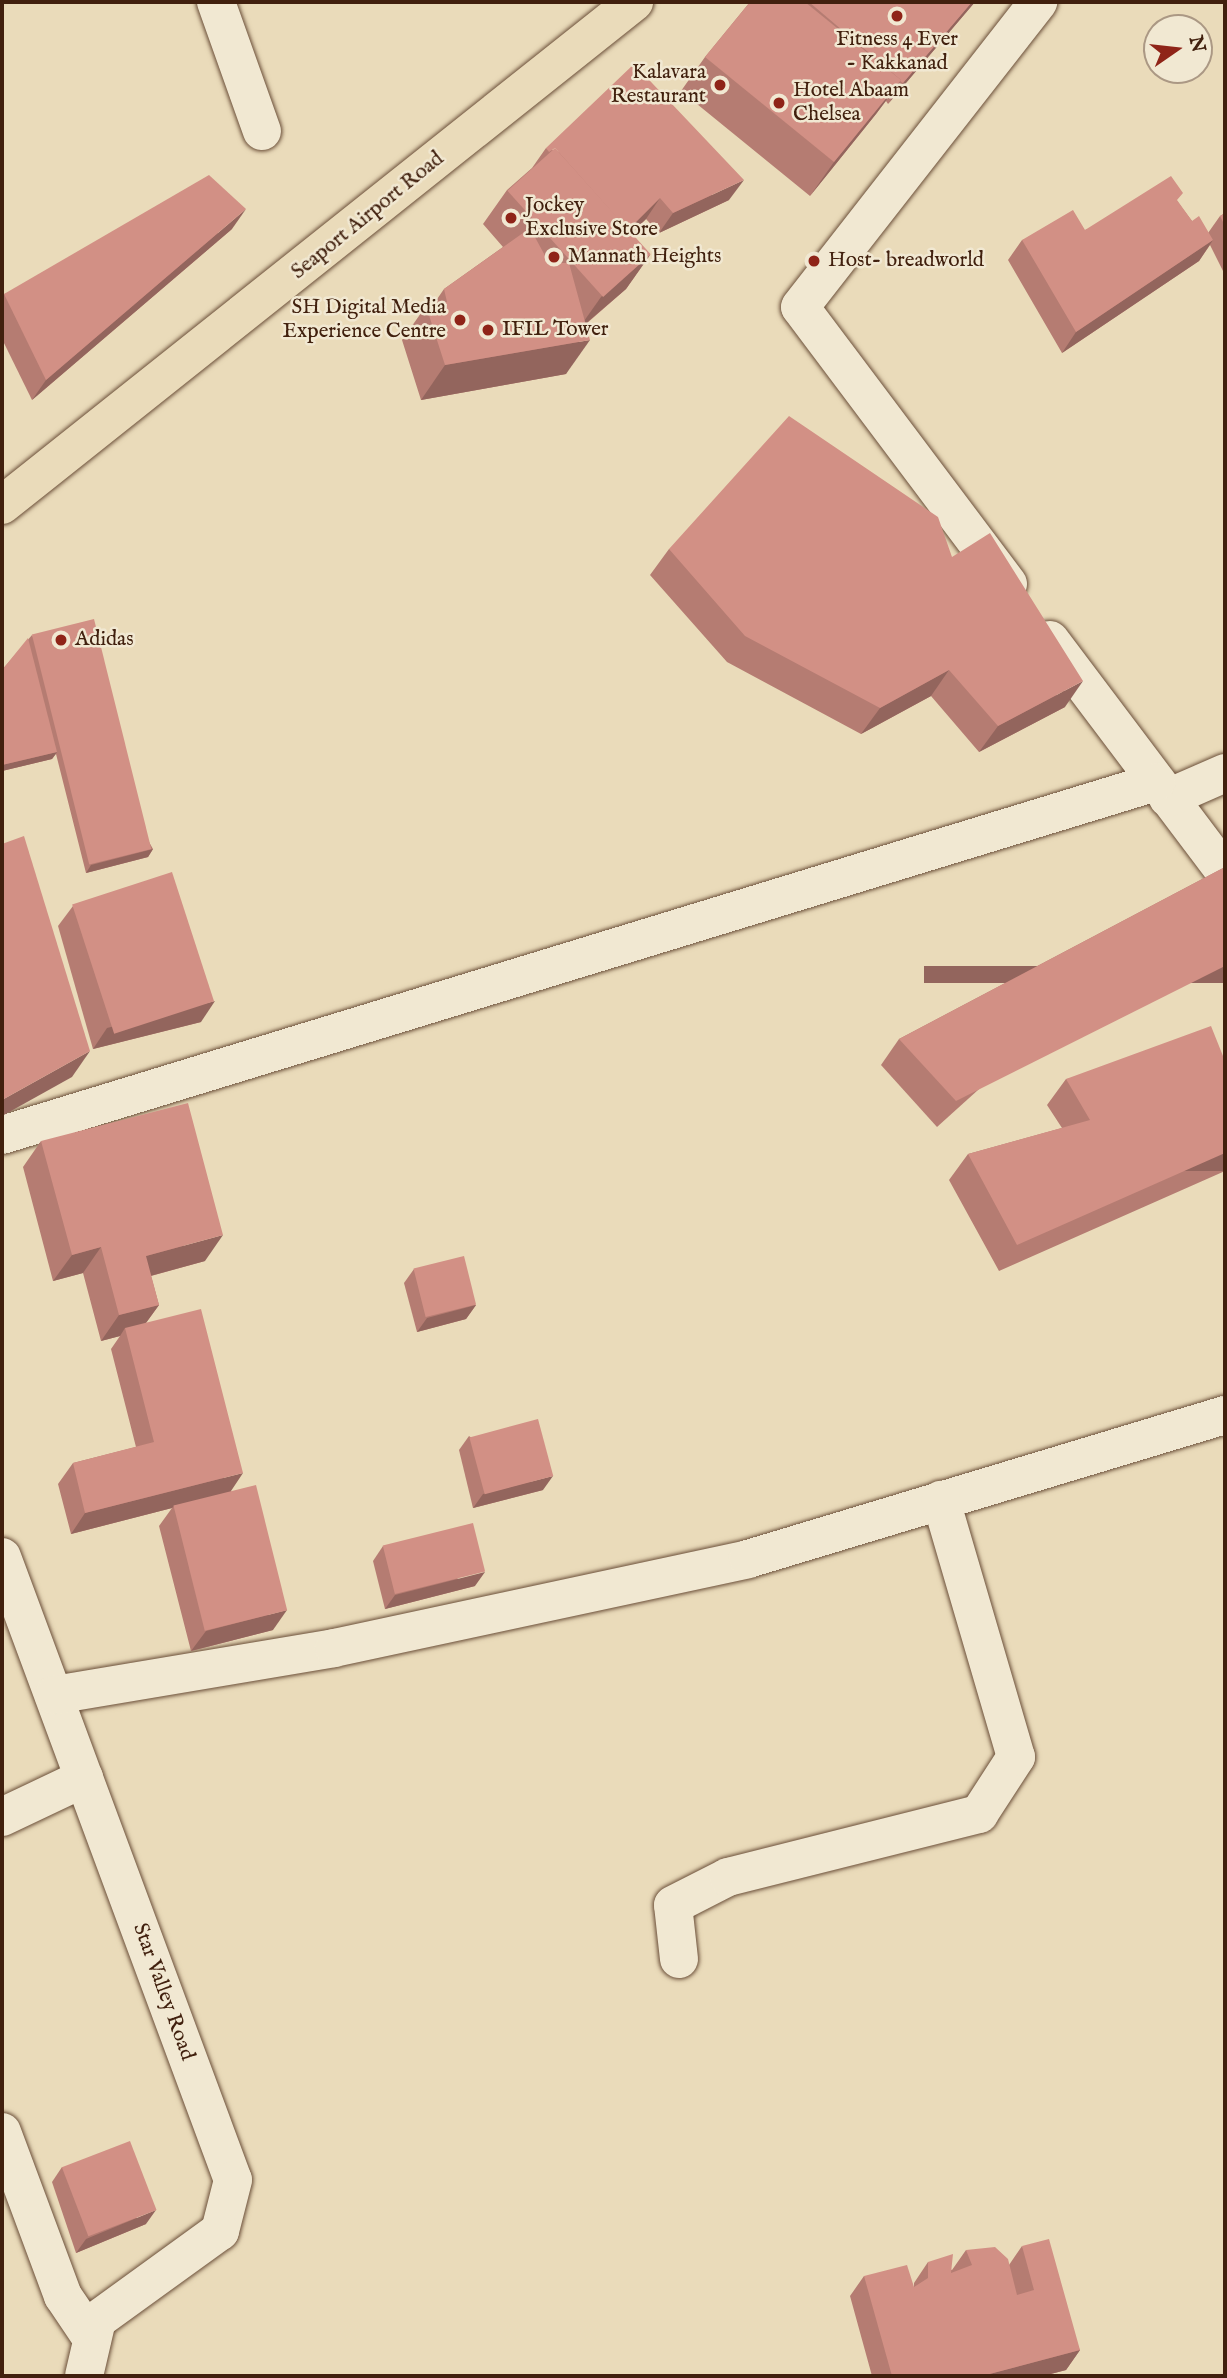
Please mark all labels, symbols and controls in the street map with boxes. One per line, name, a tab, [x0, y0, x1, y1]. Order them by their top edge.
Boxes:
marker: Fitness 4 Ever - Kakkanad	[889, 8, 905, 24]
north arrow	[1143, 14, 1213, 84]
place label: Fitness 4 Ever - Kakkanad	[836, 27, 958, 77]
text: N	[1183, 34, 1210, 55]
place label: Kalavara Restaurant	[611, 60, 706, 110]
marker: Kalavara Restaurant	[712, 77, 728, 93]
place label: Hotel Abaam Chelsea	[793, 78, 909, 128]
marker: Hotel Abaam Chelsea	[771, 95, 787, 111]
street label: Seaport Airport Road	[287, 147, 449, 285]
place label: Jockey Exclusive Store	[525, 193, 658, 243]
marker: Jockey Exclusive Store	[503, 210, 519, 226]
place label: Mannath Heights	[568, 244, 721, 270]
place label: Host- breadworld	[828, 248, 984, 274]
marker: Mannath Heights	[546, 249, 562, 265]
marker: Host- breadworld	[806, 253, 822, 269]
place label: SH Digital Media Experience Centre	[283, 295, 446, 345]
marker: SH Digital Media Experience Centre	[452, 312, 468, 328]
place label: IFIL Tower	[502, 317, 608, 343]
marker: IFIL Tower	[480, 322, 496, 338]
place label: Adidas	[75, 627, 134, 653]
marker: Adidas	[53, 632, 69, 648]
street label: Star Valley Road	[126, 1920, 200, 2064]

